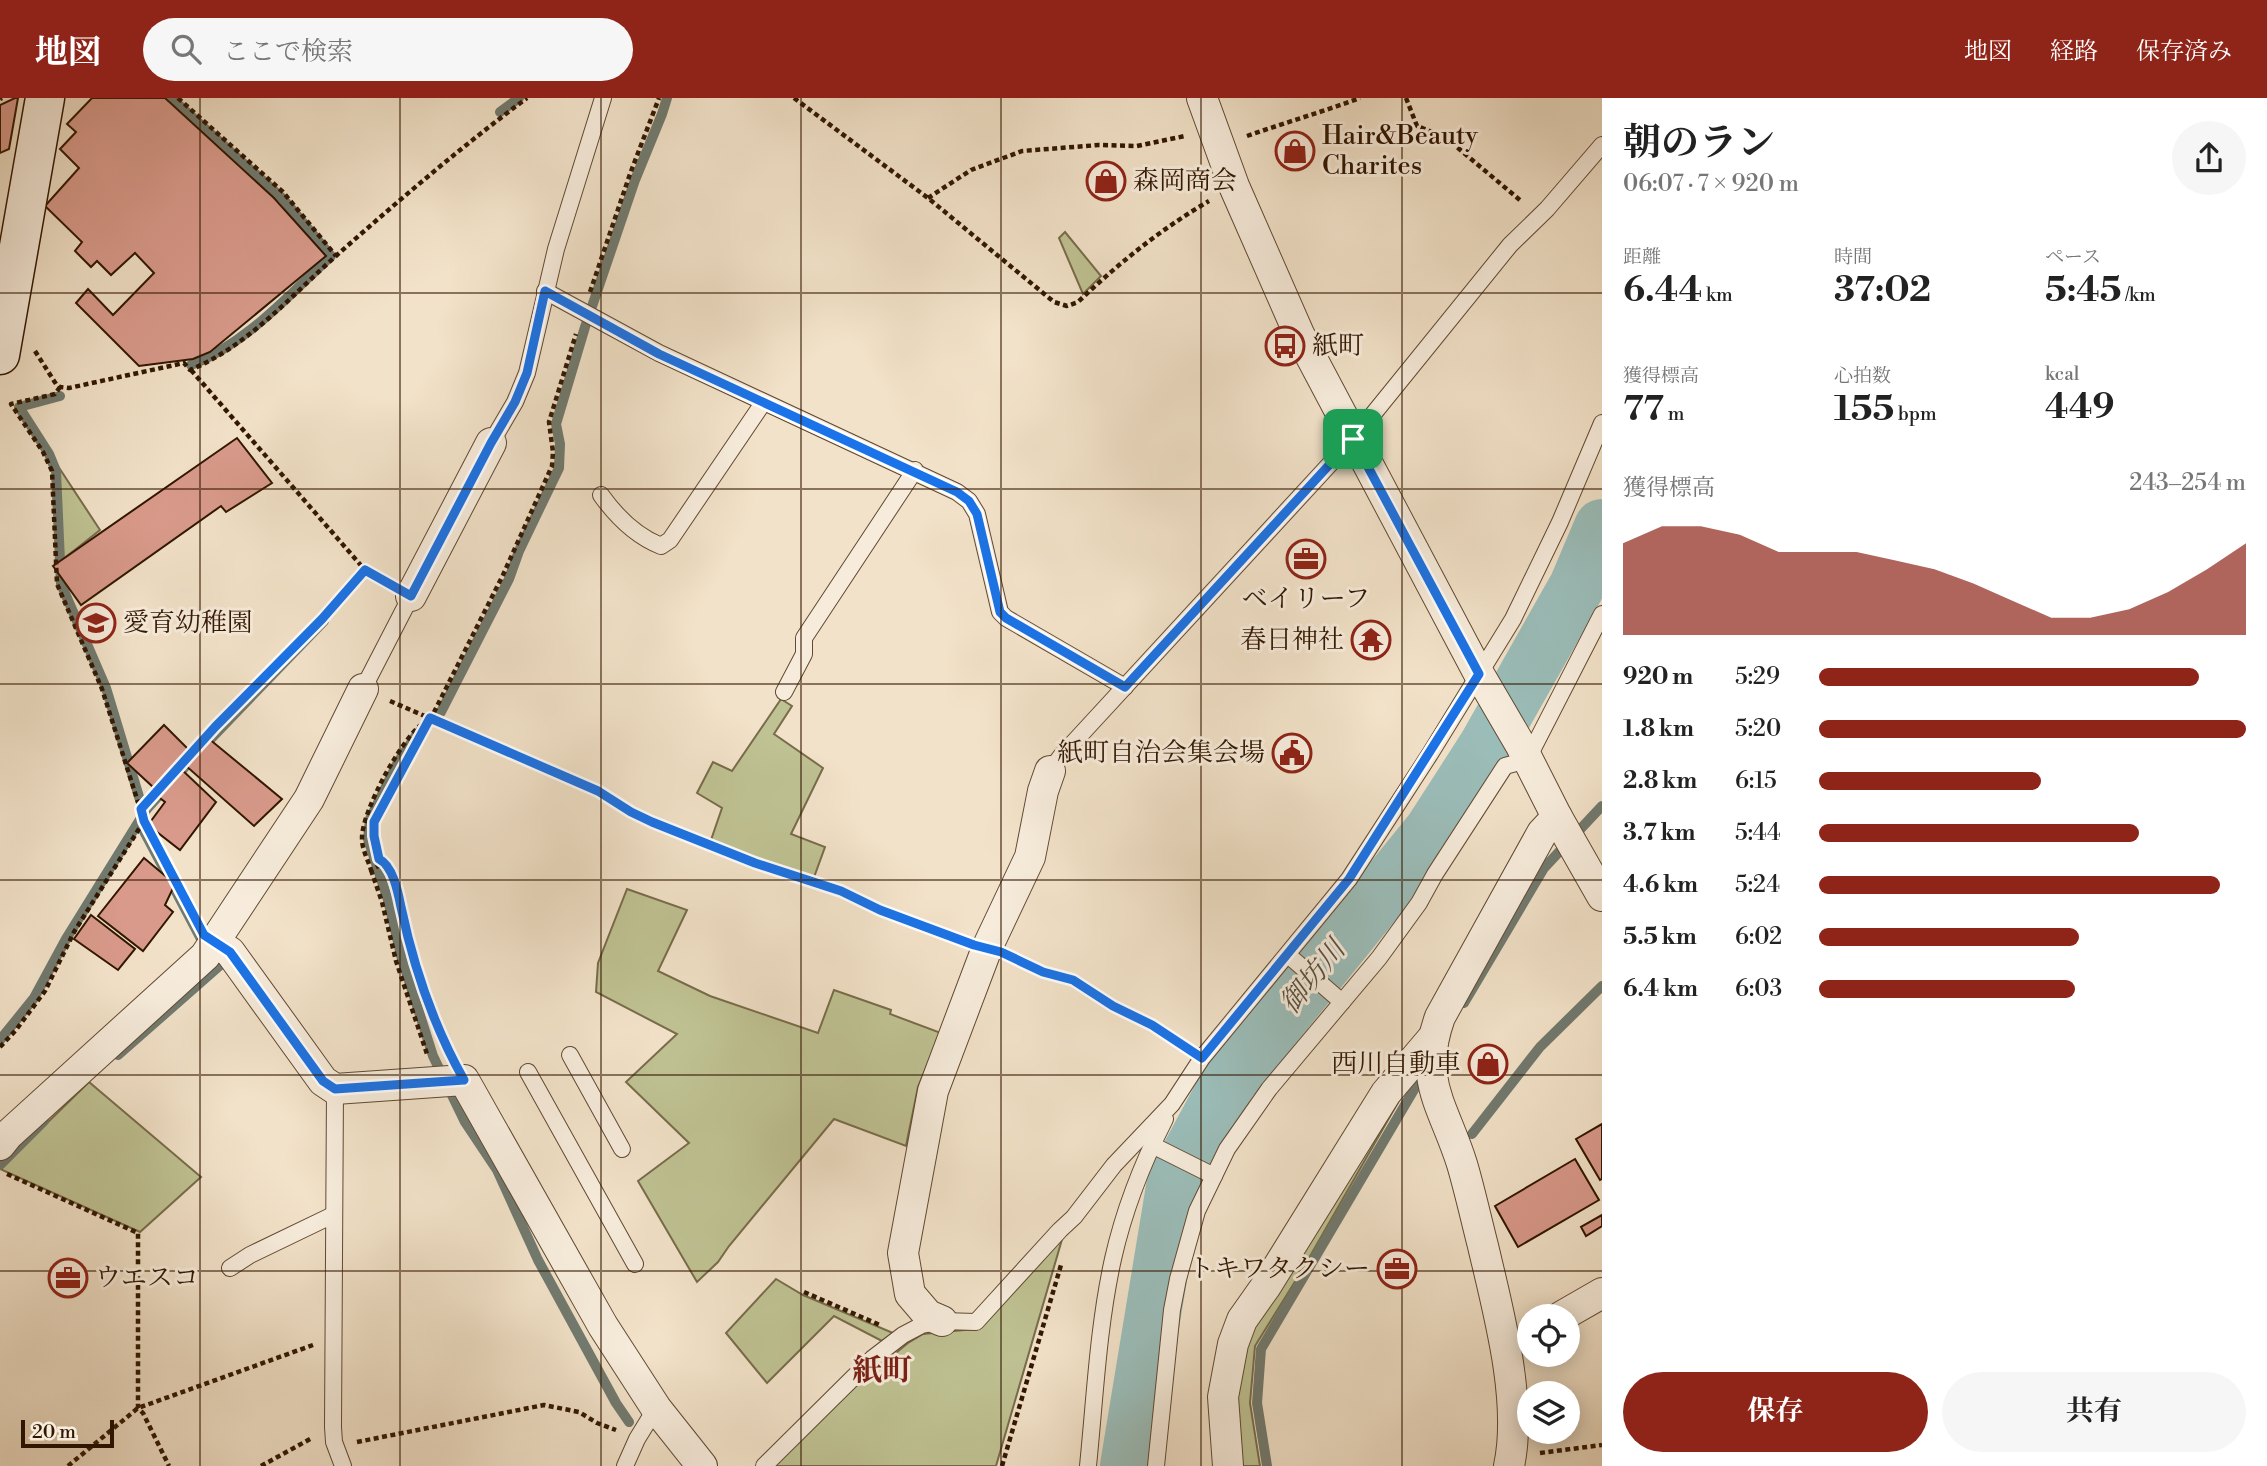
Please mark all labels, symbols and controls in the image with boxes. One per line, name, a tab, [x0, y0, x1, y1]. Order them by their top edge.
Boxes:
search box	[143, 18, 633, 81]
icon: search	[167, 30, 205, 68]
text: 地図	[35, 33, 101, 74]
text: ここで検索	[223, 36, 353, 68]
text: 地図	[1964, 37, 2012, 67]
text: 経路	[2050, 37, 2098, 67]
text: 保存済み	[2136, 37, 2232, 67]
place label: Hair&Beauty Charites	[1322, 120, 1478, 182]
text: 朝のラン	[1623, 120, 1775, 167]
button: share	[2172, 121, 2246, 195]
shop icon: Hair&Beauty Charites	[1274, 130, 1316, 172]
shop icon: 森岡商会	[1085, 160, 1127, 202]
place label: 森岡商会	[1133, 165, 1237, 197]
text: 06:07 · 7 × 920 m	[1623, 170, 1799, 198]
text: 距離	[1623, 245, 1661, 269]
text: 時間	[1834, 245, 1872, 269]
text: ペース	[2045, 245, 2101, 269]
text: 6.44	[1623, 269, 1702, 312]
text: 37:02	[1834, 269, 1931, 312]
text: 5:45	[2045, 269, 2121, 312]
text: km	[1702, 283, 1733, 307]
text: /km	[2121, 283, 2156, 307]
bus stop icon: 紙町	[1264, 325, 1306, 367]
place label: 紙町	[1312, 330, 1364, 362]
text: kcal	[2045, 362, 2079, 386]
text: 獲得標高	[1623, 364, 1699, 388]
text: 心拍数	[1834, 364, 1891, 388]
text: 449	[2045, 386, 2115, 429]
text: 77	[1623, 388, 1664, 431]
text: 155	[1834, 388, 1894, 431]
text: m	[1664, 402, 1684, 426]
text: bpm	[1894, 402, 1937, 426]
pin	[1323, 409, 1383, 469]
icon: arrive	[1334, 420, 1372, 458]
text: 243–254 m	[2129, 469, 2246, 497]
text: 獲得標高	[1623, 474, 1715, 502]
office icon: ベイリーフ	[1285, 538, 1327, 580]
place label: ベイリーフ	[1242, 583, 1370, 615]
school or university icon: 愛育幼稚園	[75, 602, 117, 644]
place label: 愛育幼稚園	[123, 607, 253, 639]
temple icon: 春日神社	[1350, 619, 1392, 661]
place label: 春日神社	[1240, 624, 1344, 656]
text: 920 m	[1623, 663, 1693, 691]
text: 5:29	[1735, 663, 1780, 691]
text: 1.8 km	[1623, 715, 1694, 743]
text: 5:20	[1735, 715, 1781, 743]
public building icon: 紙町自治会集会場	[1271, 732, 1313, 774]
place label: 紙町自治会集会場	[1057, 737, 1265, 769]
text: 2.8 km	[1623, 767, 1697, 795]
text: 6:15	[1735, 767, 1777, 795]
text: 3.7 km	[1623, 819, 1696, 847]
text: 5:44	[1735, 819, 1781, 847]
text: 4.6 km	[1623, 871, 1698, 899]
text: 5:24	[1735, 871, 1780, 899]
text: 5.5 km	[1623, 923, 1697, 951]
text: 6:02	[1735, 923, 1782, 951]
water label: 御坊川	[1273, 931, 1355, 1021]
text: 6.4 km	[1623, 975, 1698, 1003]
text: 6:03	[1735, 975, 1782, 1003]
shop icon: 西川自動車	[1467, 1043, 1509, 1085]
place label: 西川自動車	[1331, 1048, 1461, 1080]
office icon: トキワタクシー	[1376, 1248, 1418, 1290]
place label: トキワタクシー	[1188, 1253, 1370, 1285]
office icon: ウエスコ	[47, 1257, 89, 1299]
place label: ウエスコ	[95, 1262, 199, 1294]
map controls	[1517, 1304, 1580, 1444]
button: locate	[1517, 1304, 1580, 1367]
district label: 紙町	[852, 1352, 912, 1390]
button: 保存	[1623, 1372, 1928, 1452]
button: 共有	[1942, 1372, 2246, 1452]
button: layers	[1517, 1381, 1580, 1444]
scale bar	[21, 1417, 114, 1449]
text: 20 m	[32, 1420, 76, 1444]

